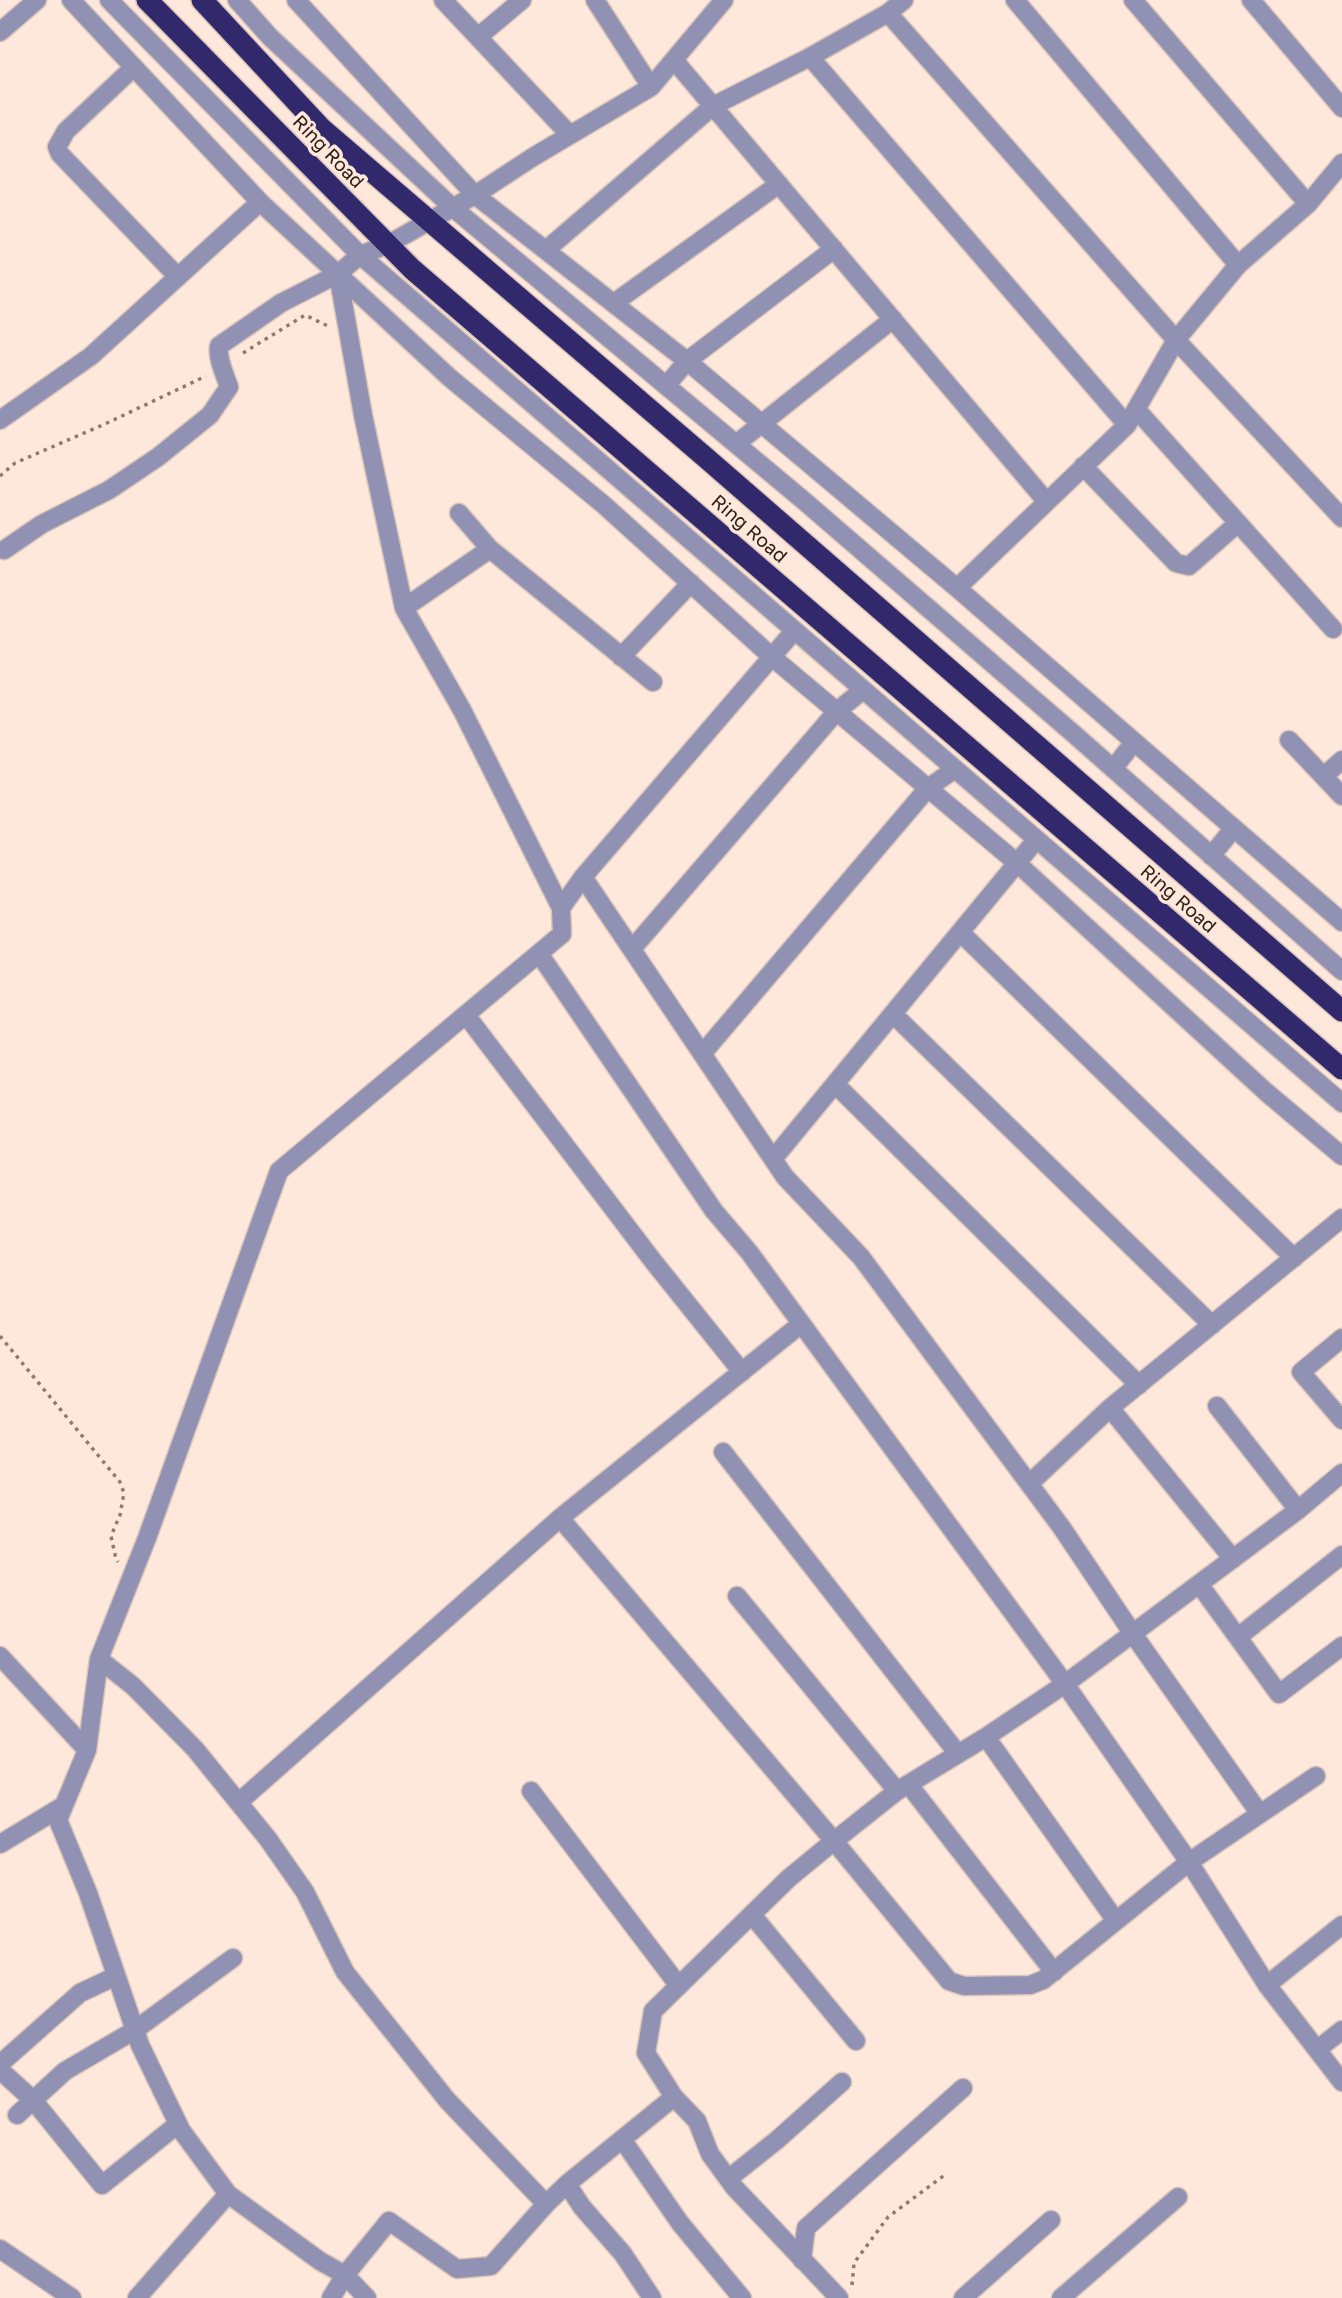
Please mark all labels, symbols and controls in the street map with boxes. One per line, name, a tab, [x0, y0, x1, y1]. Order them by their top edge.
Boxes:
street label: Ring Road	[288, 111, 368, 193]
street label: Ring Road	[707, 490, 791, 568]
street label: Ring Road	[1136, 860, 1220, 938]

